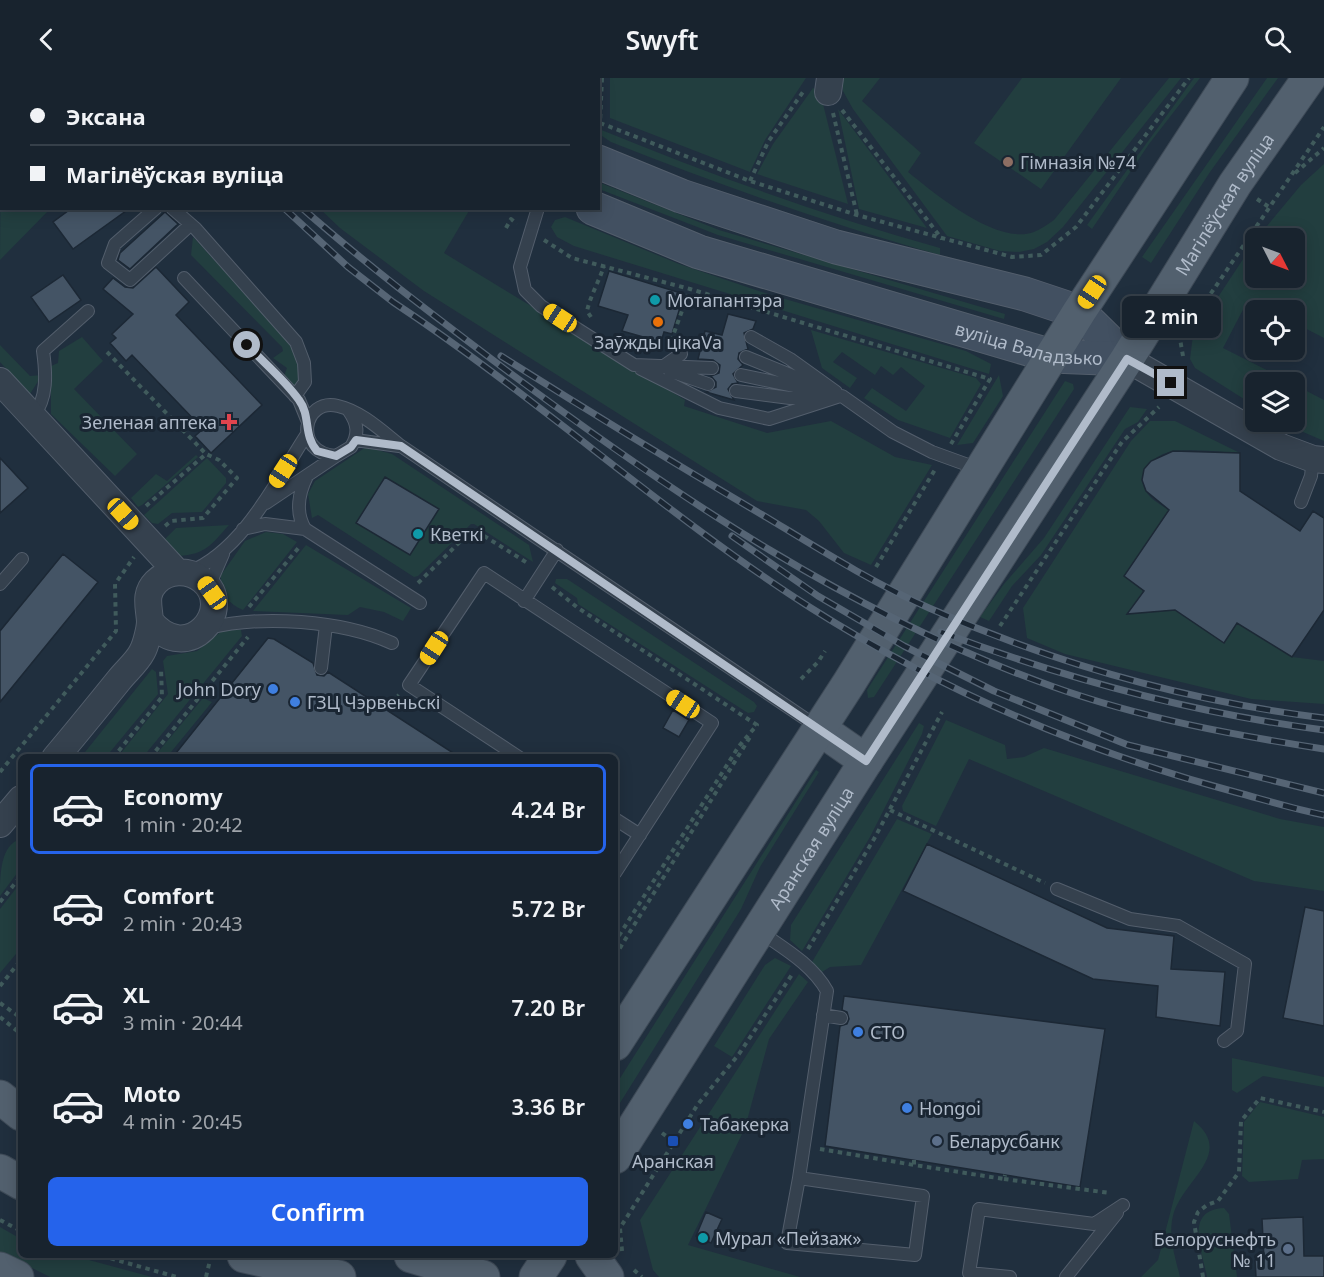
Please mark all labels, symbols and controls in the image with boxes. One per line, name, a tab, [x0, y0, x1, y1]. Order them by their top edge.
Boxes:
text: Swyft	[625, 21, 699, 58]
icon: back	[30, 23, 63, 56]
icon: search	[1261, 23, 1294, 56]
text: Эксана	[66, 101, 146, 131]
street label: Магілёўская вуліца	[1169, 128, 1279, 280]
place label: Гімназія №74	[1020, 150, 1136, 174]
marker: Гімназія №74	[1001, 155, 1015, 169]
text: Магілёўская вуліца	[66, 159, 284, 189]
north arrow	[1245, 228, 1305, 288]
map controls	[1245, 228, 1305, 432]
car	[1074, 272, 1110, 312]
place label: Мотапантэра	[667, 288, 782, 312]
marker: Мотапантэра	[648, 293, 662, 307]
callout: 2 min	[1122, 296, 1220, 338]
button: locate	[1245, 300, 1305, 360]
car	[540, 301, 580, 335]
text: 2 min	[1144, 303, 1199, 330]
marker: Заўжды цікаVа	[651, 315, 665, 329]
street label: вуліца Валадзько	[952, 316, 1103, 370]
place label: Заўжды цікаVа	[594, 330, 722, 354]
route start	[233, 331, 260, 358]
route end	[1157, 369, 1184, 396]
button: layers	[1245, 372, 1305, 432]
place label: Зеленая аптека	[82, 410, 217, 434]
marker: Зеленая аптека	[222, 415, 236, 429]
car	[266, 451, 300, 491]
car	[104, 495, 142, 533]
place label: Кветкі	[430, 522, 484, 546]
marker: Кветкі	[411, 527, 425, 541]
car	[194, 573, 230, 613]
car	[417, 628, 451, 668]
place label: John Dory	[176, 677, 262, 701]
marker: John Dory	[266, 682, 280, 696]
car	[663, 687, 703, 721]
place label: ГЗЦ Чэрвеньскі	[307, 690, 441, 714]
marker: ГЗЦ Чэрвеньскі	[288, 695, 302, 709]
text: Economy	[123, 781, 222, 811]
icon: car	[51, 782, 105, 836]
street label: Аранская вуліца	[763, 782, 859, 914]
text: 4.24 Br	[511, 794, 585, 824]
text: 1 min · 20:42	[123, 811, 243, 838]
text: Comfort	[123, 880, 214, 910]
icon: car	[51, 881, 105, 935]
text: 5.72 Br	[511, 893, 585, 923]
text: 2 min · 20:43	[123, 910, 243, 937]
text: XL	[123, 979, 150, 1009]
icon: car	[51, 980, 105, 1034]
text: 7.20 Br	[511, 992, 585, 1022]
text: 3 min · 20:44	[123, 1009, 243, 1036]
place label: СТО	[870, 1020, 905, 1044]
marker: СТО	[851, 1025, 865, 1039]
text: Moto	[123, 1078, 181, 1108]
icon: car	[51, 1079, 105, 1133]
text: 3.36 Br	[511, 1091, 585, 1121]
place label: Hongoi	[919, 1096, 981, 1120]
marker: Hongoi	[900, 1101, 914, 1115]
text: 4 min · 20:45	[123, 1108, 243, 1135]
place label: Табакерка	[700, 1112, 789, 1136]
marker: Табакерка	[681, 1117, 695, 1131]
place label: Беларусбанк	[949, 1129, 1060, 1153]
marker: Аранская	[666, 1134, 680, 1148]
marker: Беларусбанк	[930, 1134, 944, 1148]
place label: Аранская	[632, 1149, 714, 1173]
button: Confirm	[48, 1177, 588, 1246]
place label: Мурал «Пейзаж»	[715, 1226, 861, 1250]
place label: Белоруснефть № 11	[1154, 1227, 1276, 1272]
marker: Мурал «Пейзаж»	[696, 1231, 710, 1245]
marker: Белоруснефть № 11	[1281, 1242, 1295, 1256]

